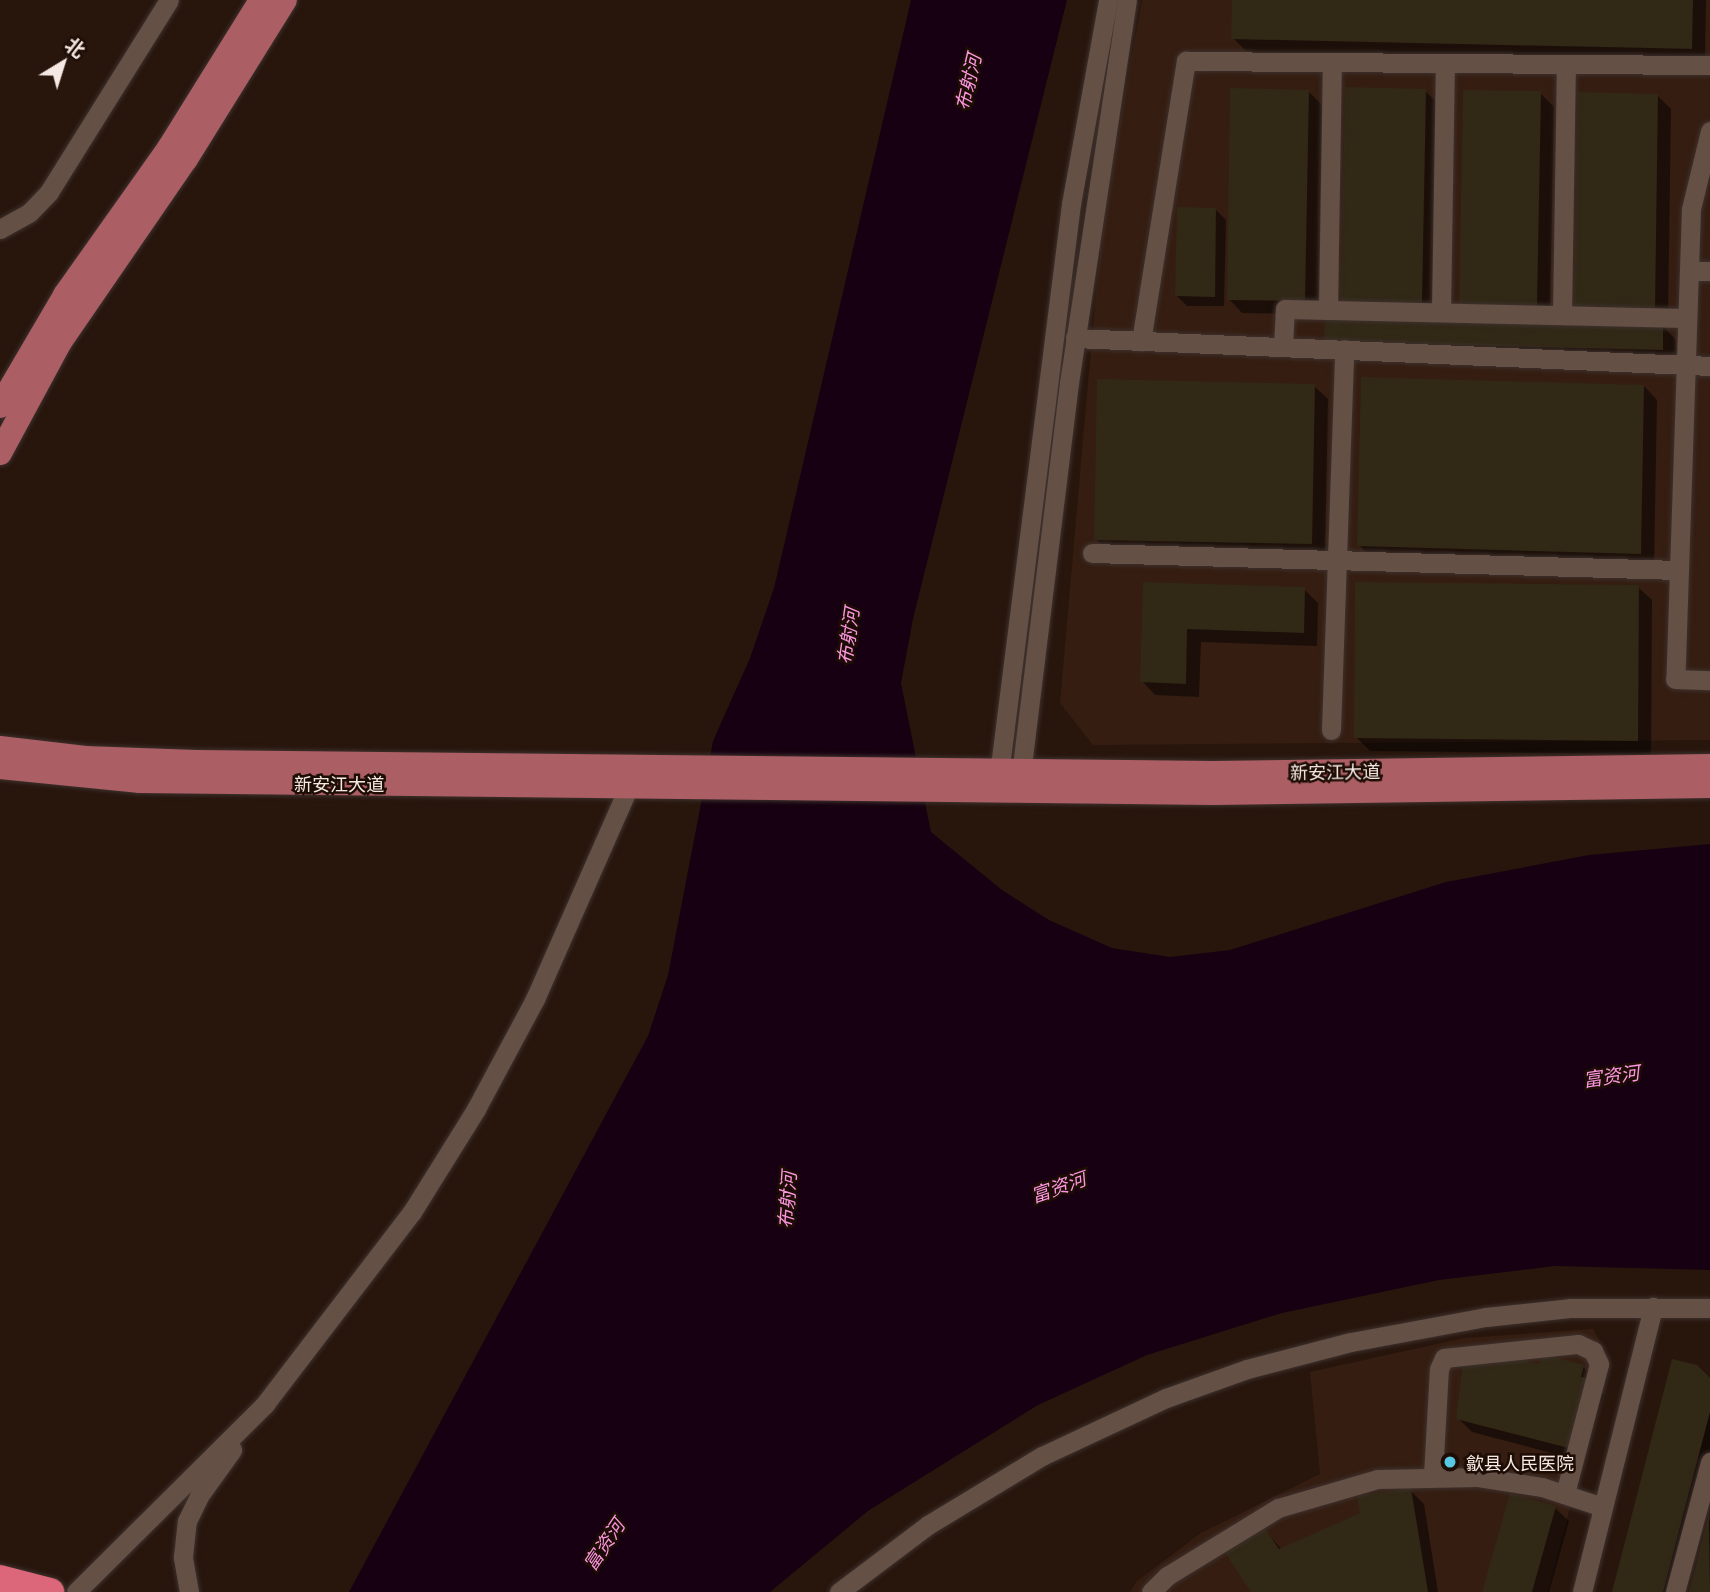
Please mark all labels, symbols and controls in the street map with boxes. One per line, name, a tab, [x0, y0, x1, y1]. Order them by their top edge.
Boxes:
north arrow	[28, 28, 98, 98]
text: 北	[60, 30, 92, 63]
water label: 布射河	[949, 52, 985, 112]
water label: 布射河	[832, 606, 862, 666]
street label: 新安江大道	[1290, 759, 1380, 783]
street label: 新安江大道	[294, 772, 384, 794]
water label: 富资河	[1581, 1060, 1641, 1090]
water label: 富资河	[1027, 1166, 1089, 1206]
water label: 布射河	[773, 1171, 799, 1229]
place label: 歙县人民医院	[1466, 1451, 1574, 1473]
marker: 歙县人民医院	[1440, 1452, 1460, 1472]
water label: 富资河	[578, 1514, 628, 1574]

